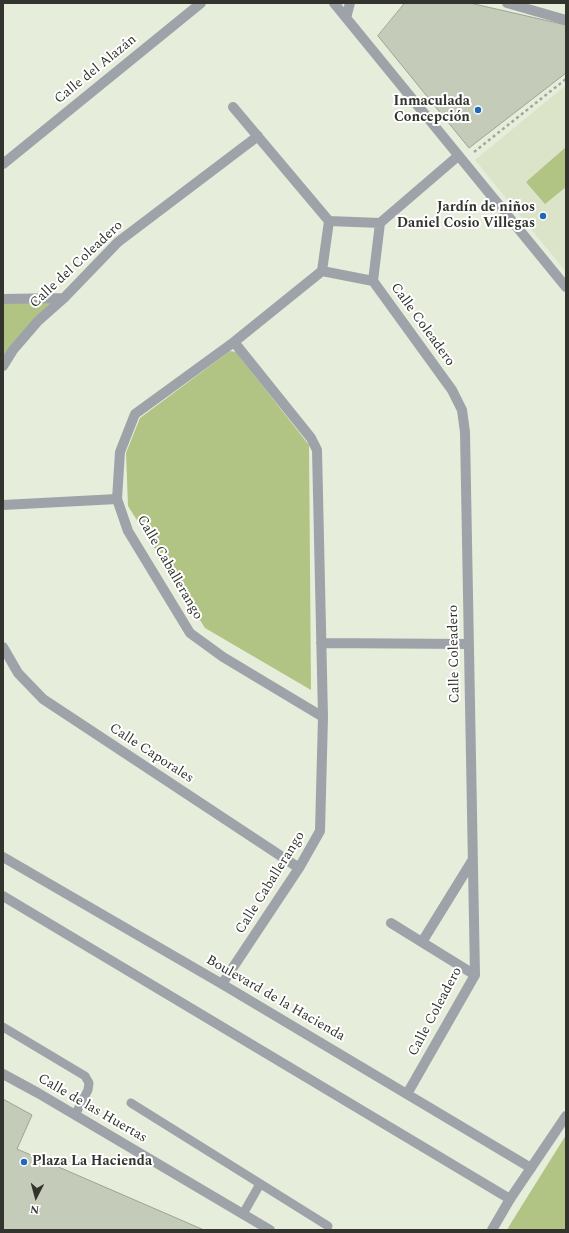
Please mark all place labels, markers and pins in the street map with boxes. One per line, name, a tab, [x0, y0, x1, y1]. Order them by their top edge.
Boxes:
place label: Inmaculada Concepción	[394, 94, 470, 126]
marker: Inmaculada Concepción	[473, 105, 483, 115]
place label: Jardín de niños Daniel Cosio Villegas	[397, 200, 535, 232]
marker: Jardín de niños Daniel Cosio Villegas	[538, 211, 548, 221]
place label: Plaza La Hacienda	[32, 1154, 152, 1170]
marker: Plaza La Hacienda	[19, 1157, 29, 1167]

